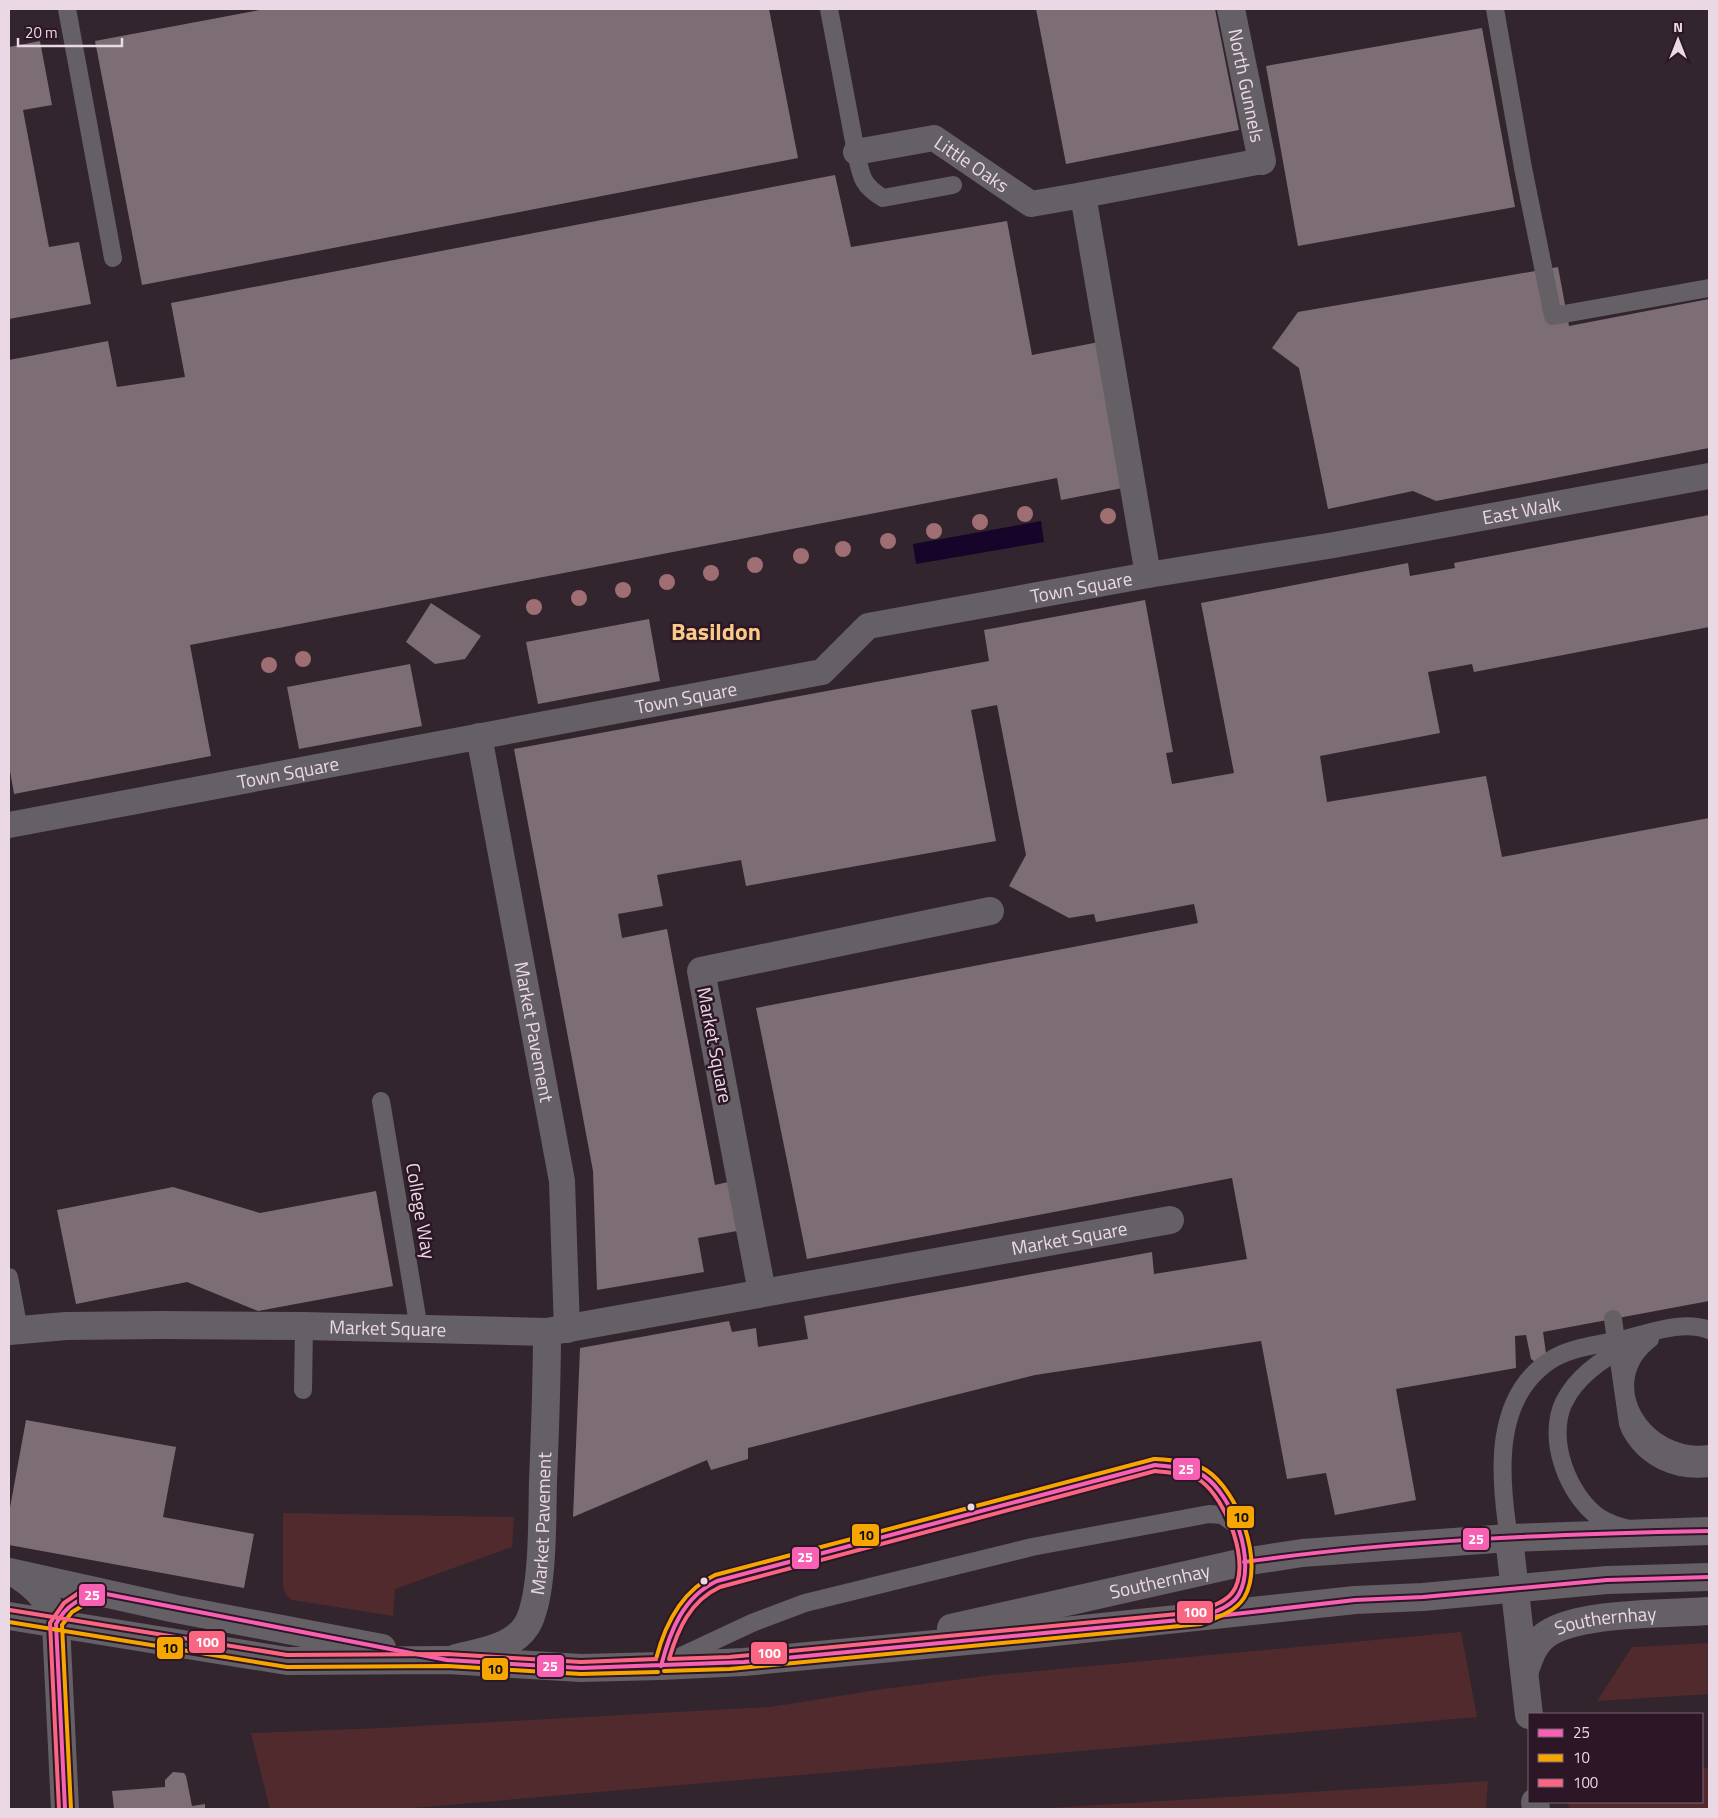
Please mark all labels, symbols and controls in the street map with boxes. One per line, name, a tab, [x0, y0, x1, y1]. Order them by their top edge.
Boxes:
scale bar	[18, 15, 121, 47]
north arrow	[1653, 15, 1703, 65]
text: N	[1673, 16, 1683, 37]
text: 20 m	[25, 21, 58, 44]
street label: North Gunnels	[1221, 26, 1273, 145]
street label: Little Oaks	[929, 127, 1015, 199]
street label: East Walk	[1480, 489, 1563, 531]
street label: Town Square	[1028, 563, 1134, 610]
district label: Basildon	[671, 613, 761, 649]
street label: Town Square	[633, 673, 739, 721]
street label: Town Square	[235, 748, 341, 796]
street label: Market Pavement	[507, 959, 562, 1105]
street label: Market Square	[690, 985, 741, 1105]
street label: College Way	[399, 1161, 444, 1261]
street label: Market Square	[1009, 1213, 1130, 1262]
street label: Market Square	[329, 1312, 447, 1344]
street label: Market Pavement	[522, 1451, 558, 1597]
line badge: 25	[1172, 1457, 1201, 1481]
text: 25	[1178, 1458, 1194, 1479]
unlabelled marker	[966, 1502, 976, 1512]
line badge: 10	[1226, 1505, 1255, 1529]
text: 10	[1233, 1506, 1249, 1527]
line badge: 10	[851, 1523, 880, 1547]
text: 10	[858, 1524, 874, 1545]
line badge: 25	[1462, 1527, 1490, 1551]
text: 25	[1468, 1528, 1484, 1549]
line badge: 25	[791, 1546, 820, 1570]
text: 25	[797, 1546, 813, 1567]
street label: Southernhay	[1106, 1555, 1213, 1606]
unlabelled marker	[699, 1576, 709, 1586]
line badge: 25	[78, 1583, 106, 1607]
text: 25	[84, 1584, 100, 1605]
street label: Southernhay	[1550, 1598, 1657, 1642]
line badge: 100	[1176, 1600, 1214, 1624]
text: 100	[1183, 1601, 1207, 1622]
line badge: 100	[188, 1630, 226, 1654]
text: 100	[195, 1631, 219, 1652]
line badge: 10	[156, 1636, 184, 1660]
text: 10	[162, 1637, 178, 1658]
line badge: 100	[750, 1641, 788, 1665]
text: 100	[757, 1642, 781, 1663]
line badge: 25	[536, 1654, 565, 1678]
text: 25	[542, 1655, 558, 1676]
line badge: 10	[481, 1657, 509, 1681]
text: 10	[487, 1658, 503, 1679]
legend	[1528, 1713, 1703, 1803]
text: 25	[1573, 1721, 1590, 1744]
text: 10	[1573, 1746, 1590, 1769]
text: 100	[1573, 1771, 1598, 1794]

